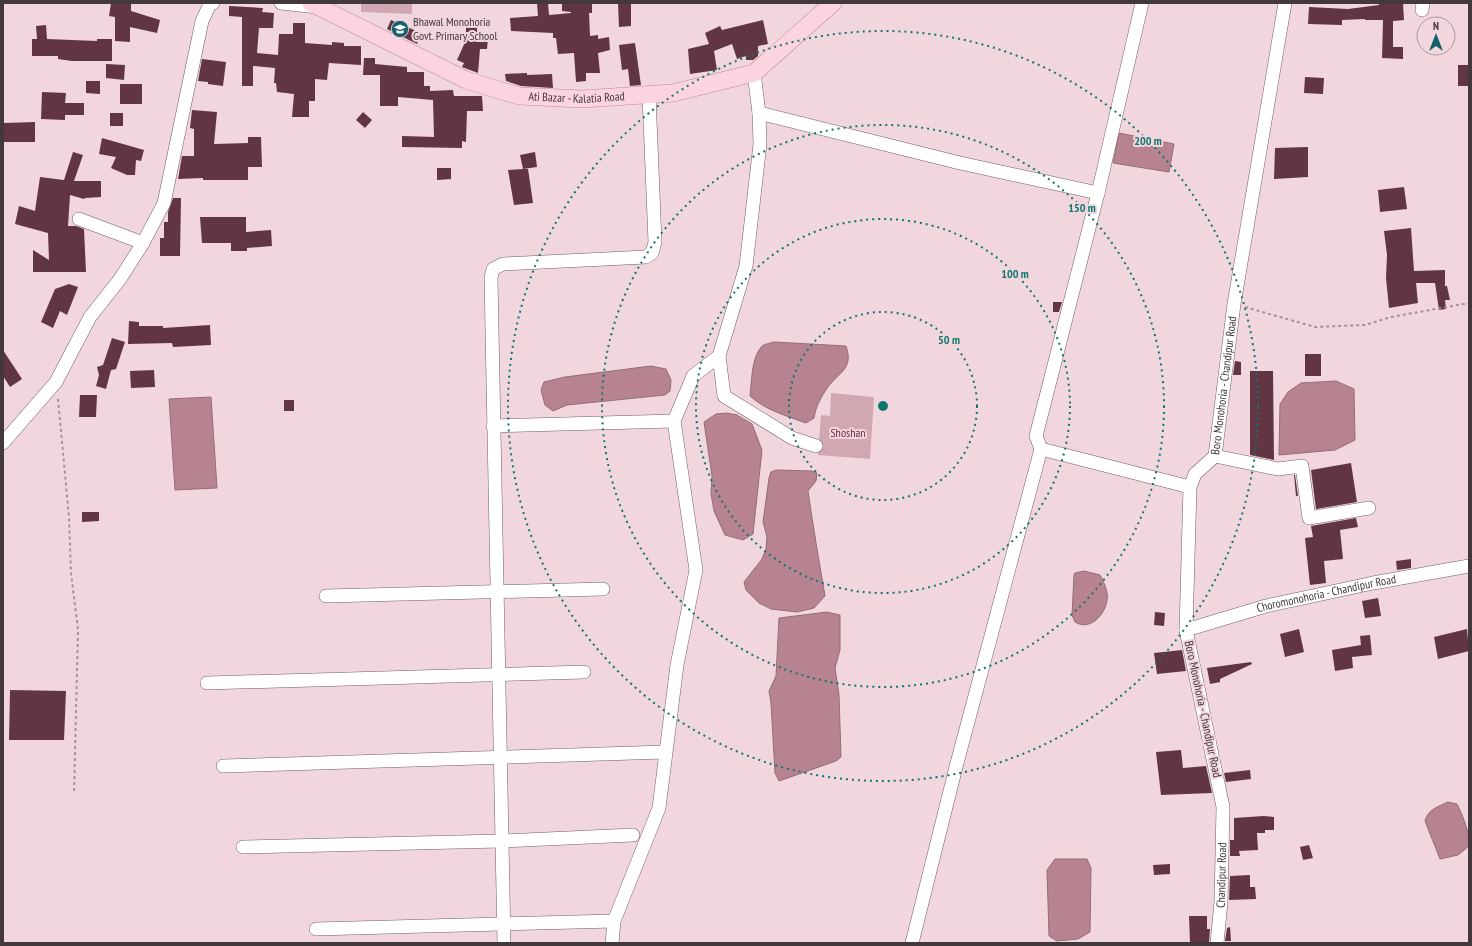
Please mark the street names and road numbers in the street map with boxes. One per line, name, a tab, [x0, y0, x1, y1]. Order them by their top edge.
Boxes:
street label: Ati Bazar - Kalatia Road	[528, 88, 625, 106]
street label: Boro Monohoria - Chandipur Road	[1207, 315, 1239, 456]
street label: Choromonohoria - Chandipur Road	[1254, 571, 1397, 615]
street label: Boro Monohoria - Chandipur Road	[1182, 639, 1225, 779]
street label: Chandipur Road	[1212, 842, 1229, 909]

